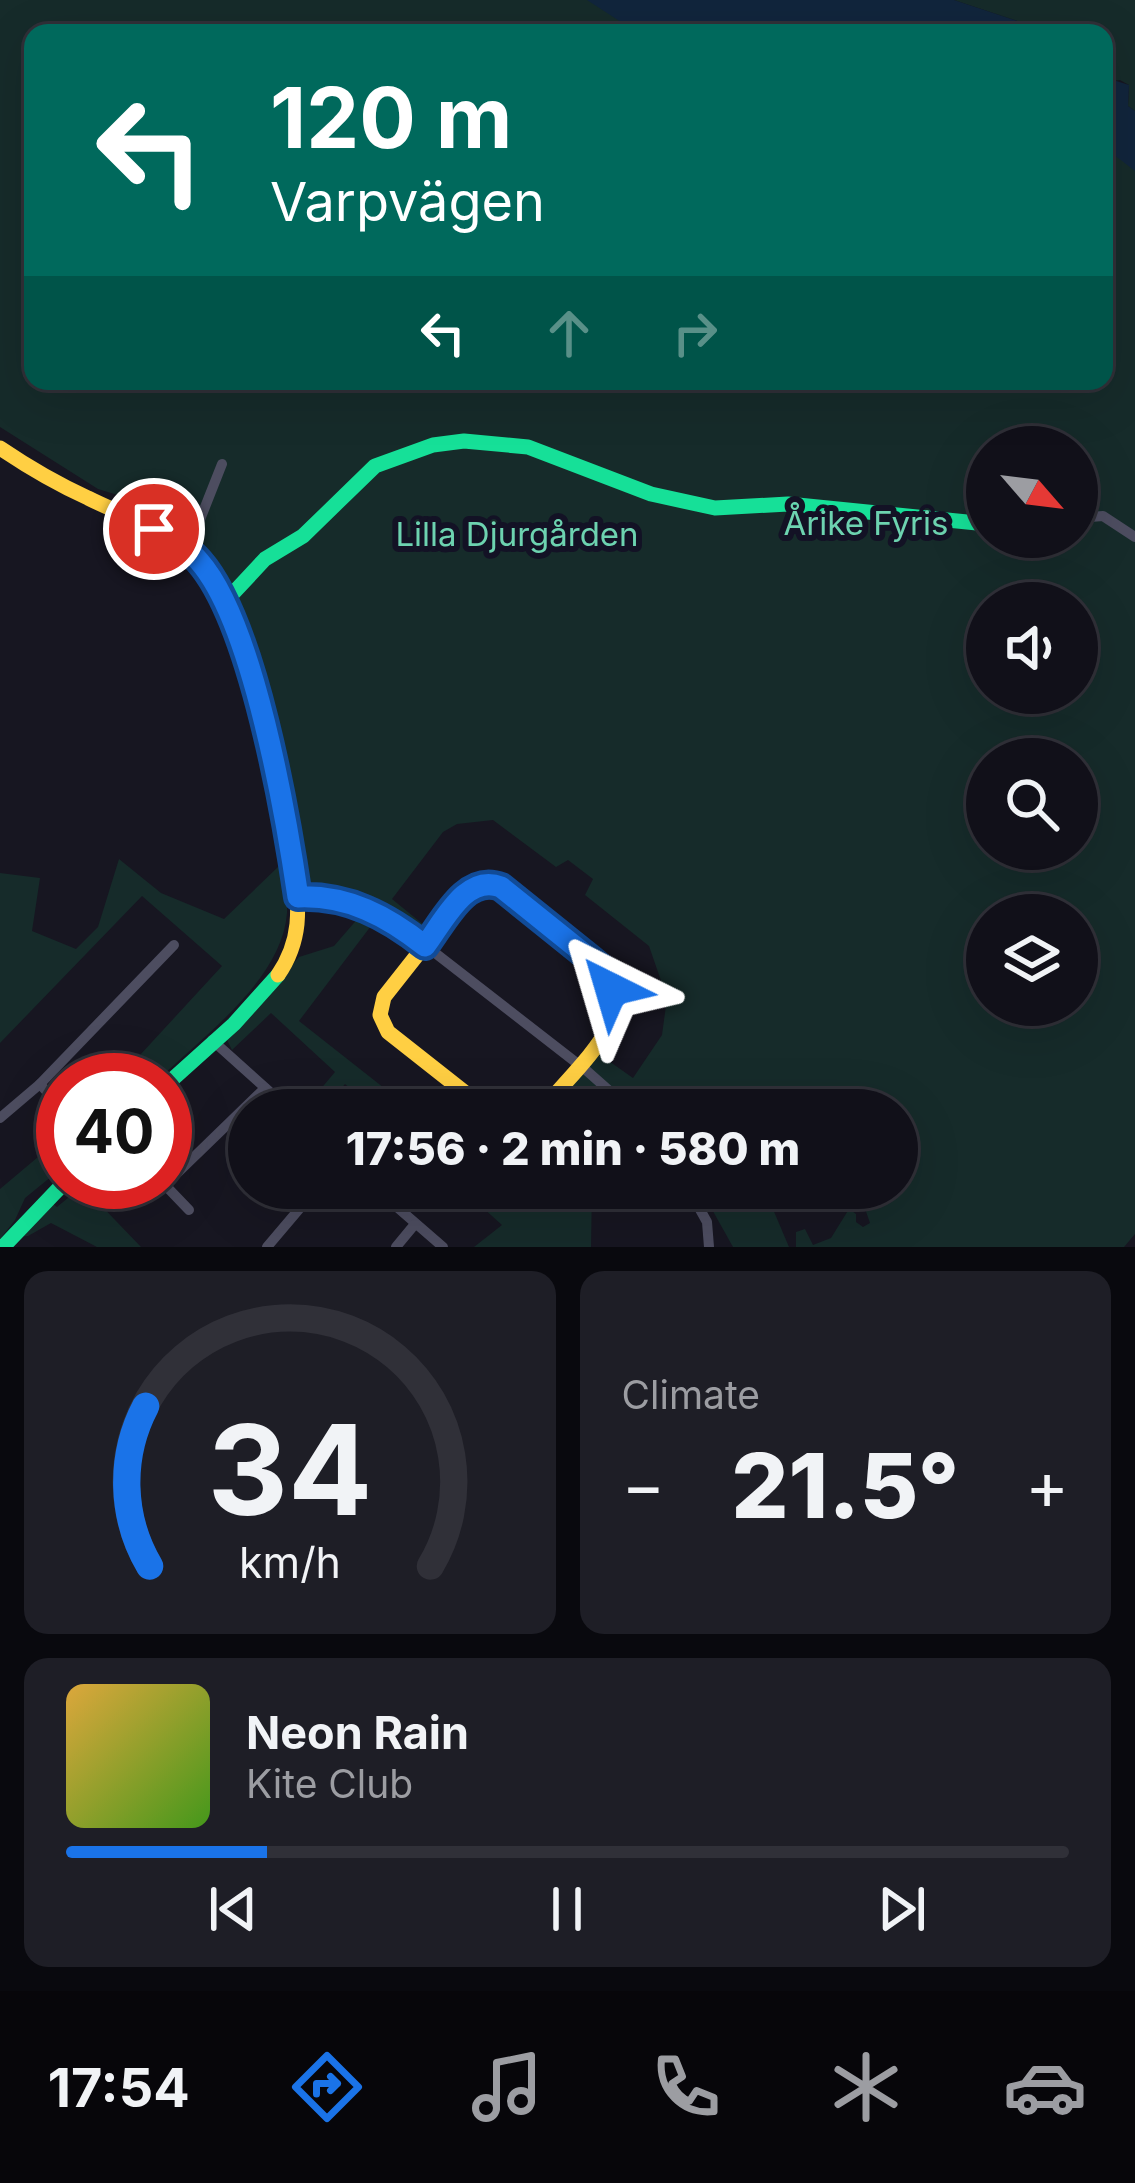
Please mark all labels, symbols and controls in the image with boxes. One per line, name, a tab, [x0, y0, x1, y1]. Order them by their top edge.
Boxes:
text: 120 m	[270, 67, 512, 168]
icon: left	[72, 72, 228, 228]
text: Varpvägen	[270, 169, 545, 234]
icon: left	[410, 300, 476, 366]
icon: ahead	[536, 300, 602, 366]
icon: right	[662, 300, 728, 366]
north arrow	[966, 426, 1098, 558]
map controls	[966, 426, 1098, 1026]
pin	[103, 478, 205, 580]
icon: arrive	[121, 496, 187, 562]
park label: Årike Fyris	[784, 502, 948, 543]
park label: Lilla Djurgården	[395, 514, 639, 554]
button: sound	[966, 582, 1098, 714]
button: search	[966, 738, 1098, 870]
button: layers	[966, 894, 1098, 1026]
position arrow	[548, 926, 674, 1052]
speed limit sign: 40	[36, 1053, 192, 1209]
text: 17:56 · 2 min · 580 m	[346, 1121, 800, 1176]
text: Climate	[622, 1371, 760, 1418]
text: 34	[207, 1394, 372, 1545]
text: 21.5°	[731, 1431, 959, 1540]
text: −	[622, 1445, 665, 1525]
text: +	[1025, 1445, 1069, 1525]
text: km/h	[239, 1535, 341, 1587]
text: Neon Rain	[246, 1705, 469, 1760]
text: Kite Club	[246, 1760, 413, 1807]
icon: previous	[200, 1876, 266, 1942]
icon: pause	[534, 1876, 600, 1942]
icon: next	[869, 1876, 935, 1942]
icon: directions	[285, 2045, 369, 2129]
icon: music	[465, 2045, 549, 2129]
icon: phone	[644, 2045, 728, 2129]
icon: climate	[824, 2045, 908, 2129]
icon: car	[1003, 2045, 1087, 2129]
text: 17:54	[48, 2055, 190, 2120]

